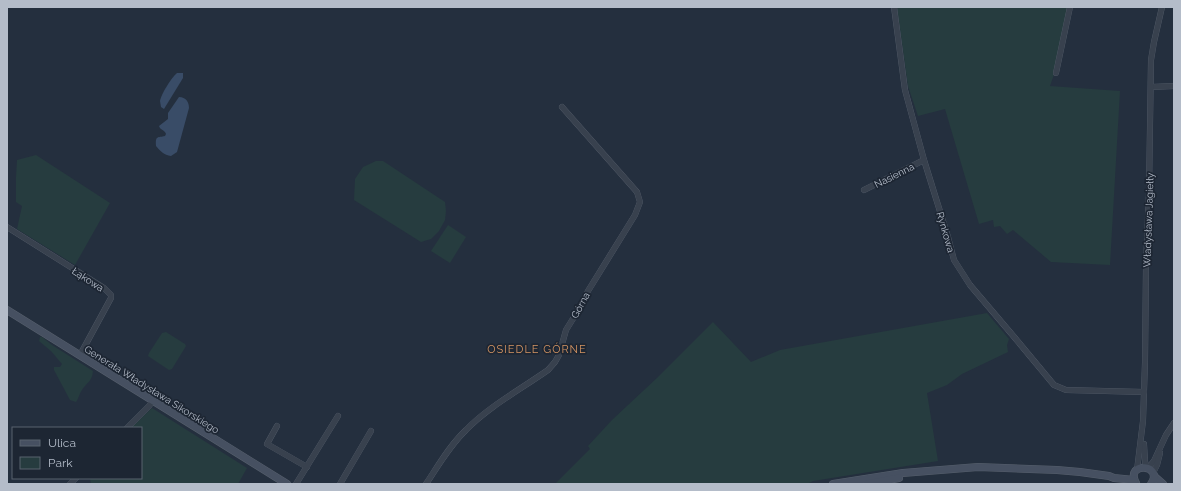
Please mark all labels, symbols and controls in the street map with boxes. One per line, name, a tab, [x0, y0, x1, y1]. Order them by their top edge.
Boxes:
street label: Nasienna	[873, 161, 916, 190]
street label: Władysława Jagiełły	[1141, 172, 1156, 267]
street label: Rynkowa	[934, 210, 957, 254]
street label: Łąkowa	[70, 265, 106, 294]
street label: Górna	[569, 290, 592, 320]
district label: OSIEDLE GÓRNE	[487, 342, 587, 356]
street label: Generała Władysława Sikorskiego	[82, 343, 221, 436]
legend	[12, 427, 142, 479]
text: Ulica	[48, 436, 76, 450]
text: Park	[48, 456, 73, 470]

